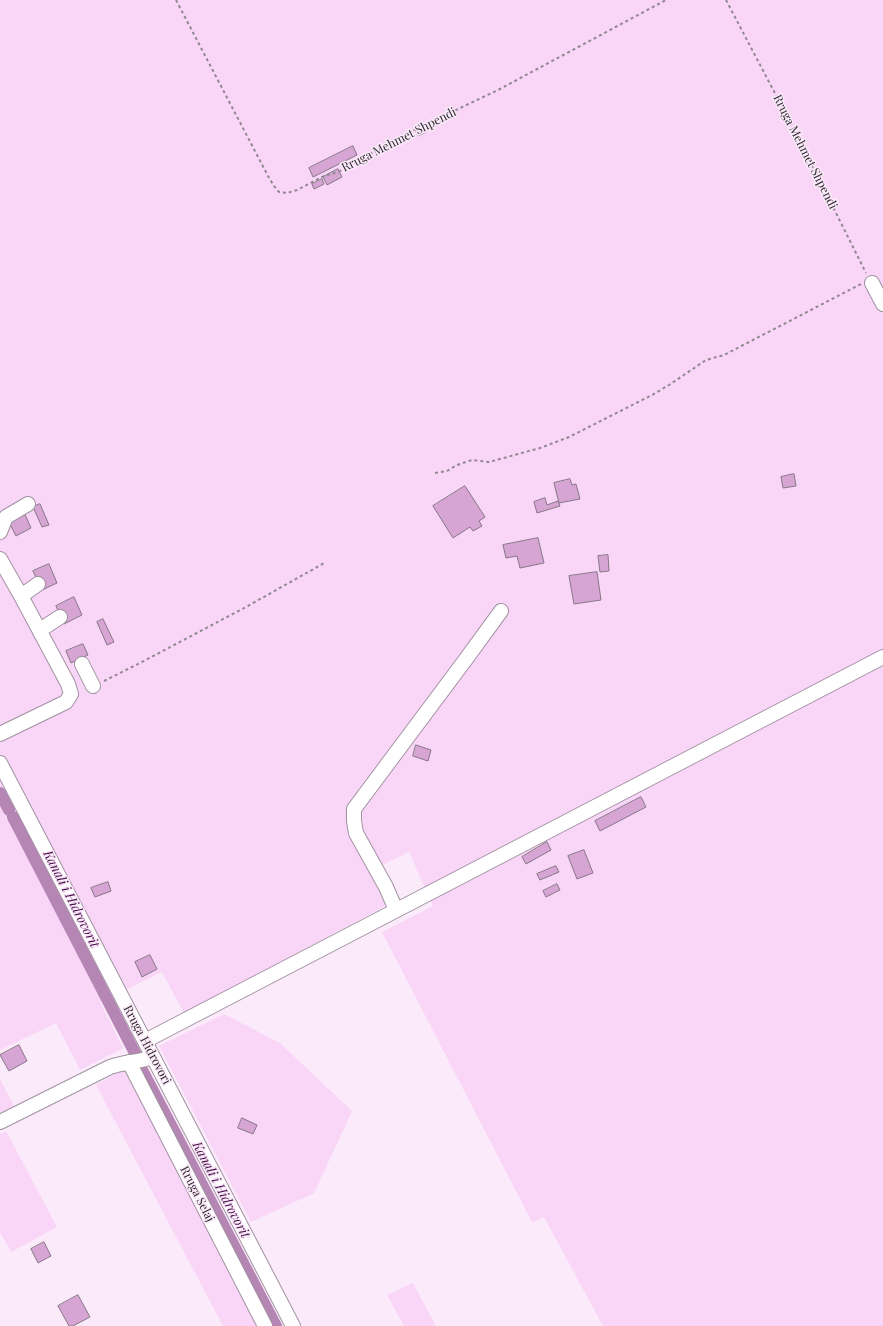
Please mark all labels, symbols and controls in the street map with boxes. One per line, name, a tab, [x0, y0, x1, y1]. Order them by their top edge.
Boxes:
street label: Rruga Mehmet Shpendi	[770, 92, 840, 212]
street label: Rruga Mehmet Shpendi	[339, 105, 459, 175]
water label: Kanali i Hidrovorit	[40, 848, 102, 950]
street label: Rruga Hidrovori	[120, 1003, 174, 1087]
water label: Kanali i Hidrovorit	[189, 1139, 253, 1241]
street label: Rruga Selaj	[177, 1164, 217, 1224]

